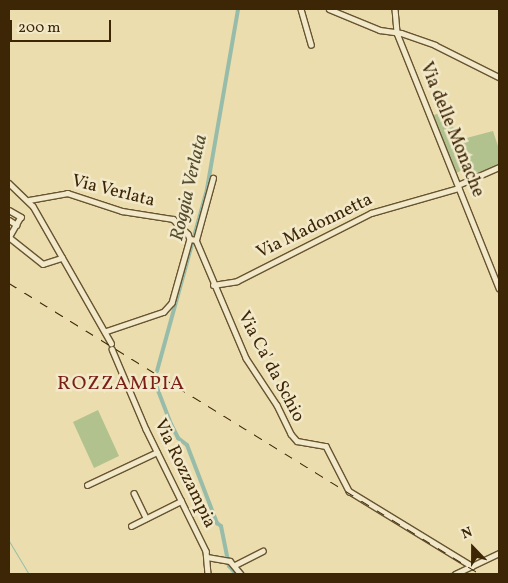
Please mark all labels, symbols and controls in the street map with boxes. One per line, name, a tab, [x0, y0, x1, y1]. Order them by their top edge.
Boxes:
scale bar	[12, 10, 114, 42]
text: 200 m	[18, 18, 61, 39]
street label: Via delle Monache	[414, 59, 488, 201]
water label: Roggia Verlata	[167, 133, 213, 243]
street label: Via Verlata	[69, 171, 157, 213]
street label: Via Madonnetta	[253, 190, 377, 264]
street label: Via Ca' da Schio	[232, 308, 308, 426]
district label: ROZZAMPIA	[56, 372, 186, 396]
street label: Via Rozzampia	[148, 416, 220, 532]
north arrow	[448, 523, 498, 573]
text: N	[459, 523, 475, 544]

